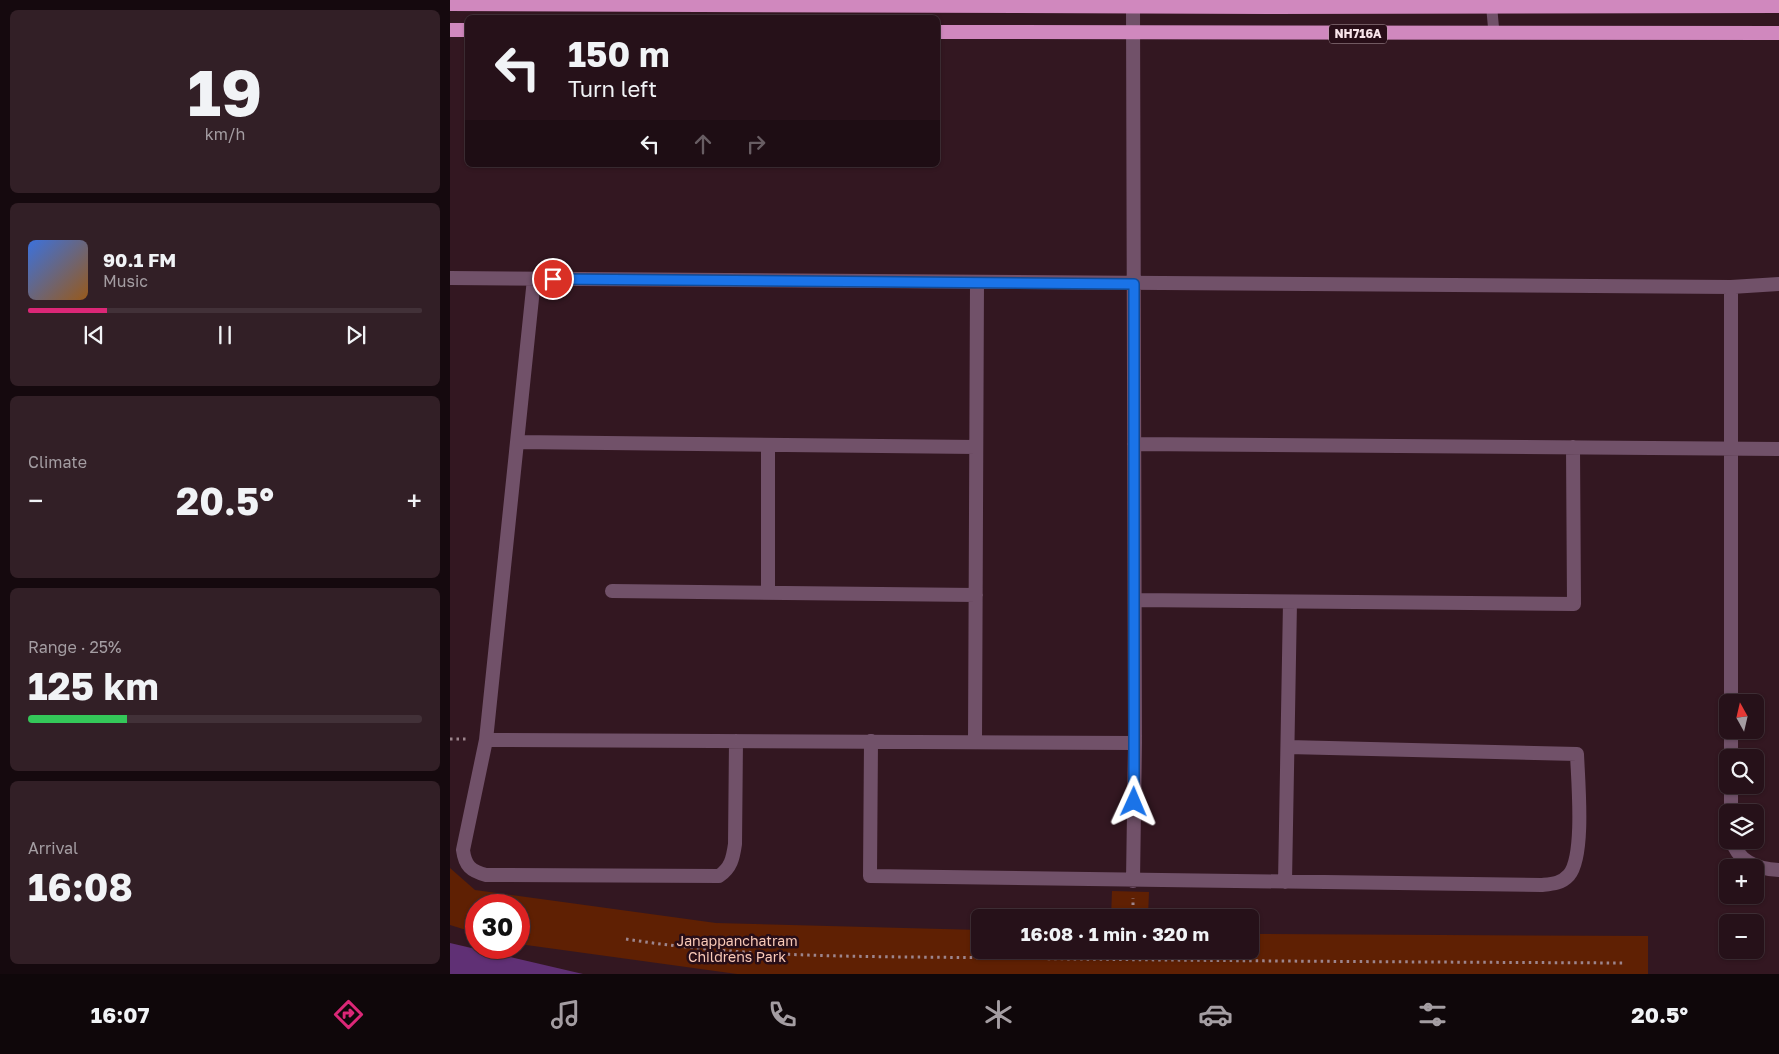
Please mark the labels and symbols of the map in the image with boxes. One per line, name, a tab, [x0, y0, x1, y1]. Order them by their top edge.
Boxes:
road number: NH716A	[1329, 24, 1387, 44]
pin	[532, 258, 574, 300]
north arrow	[1719, 694, 1764, 739]
position arrow	[1107, 775, 1159, 827]
speed limit sign: 30	[465, 894, 530, 959]
park label: Janappanchatram Childrens Park	[676, 932, 798, 965]

